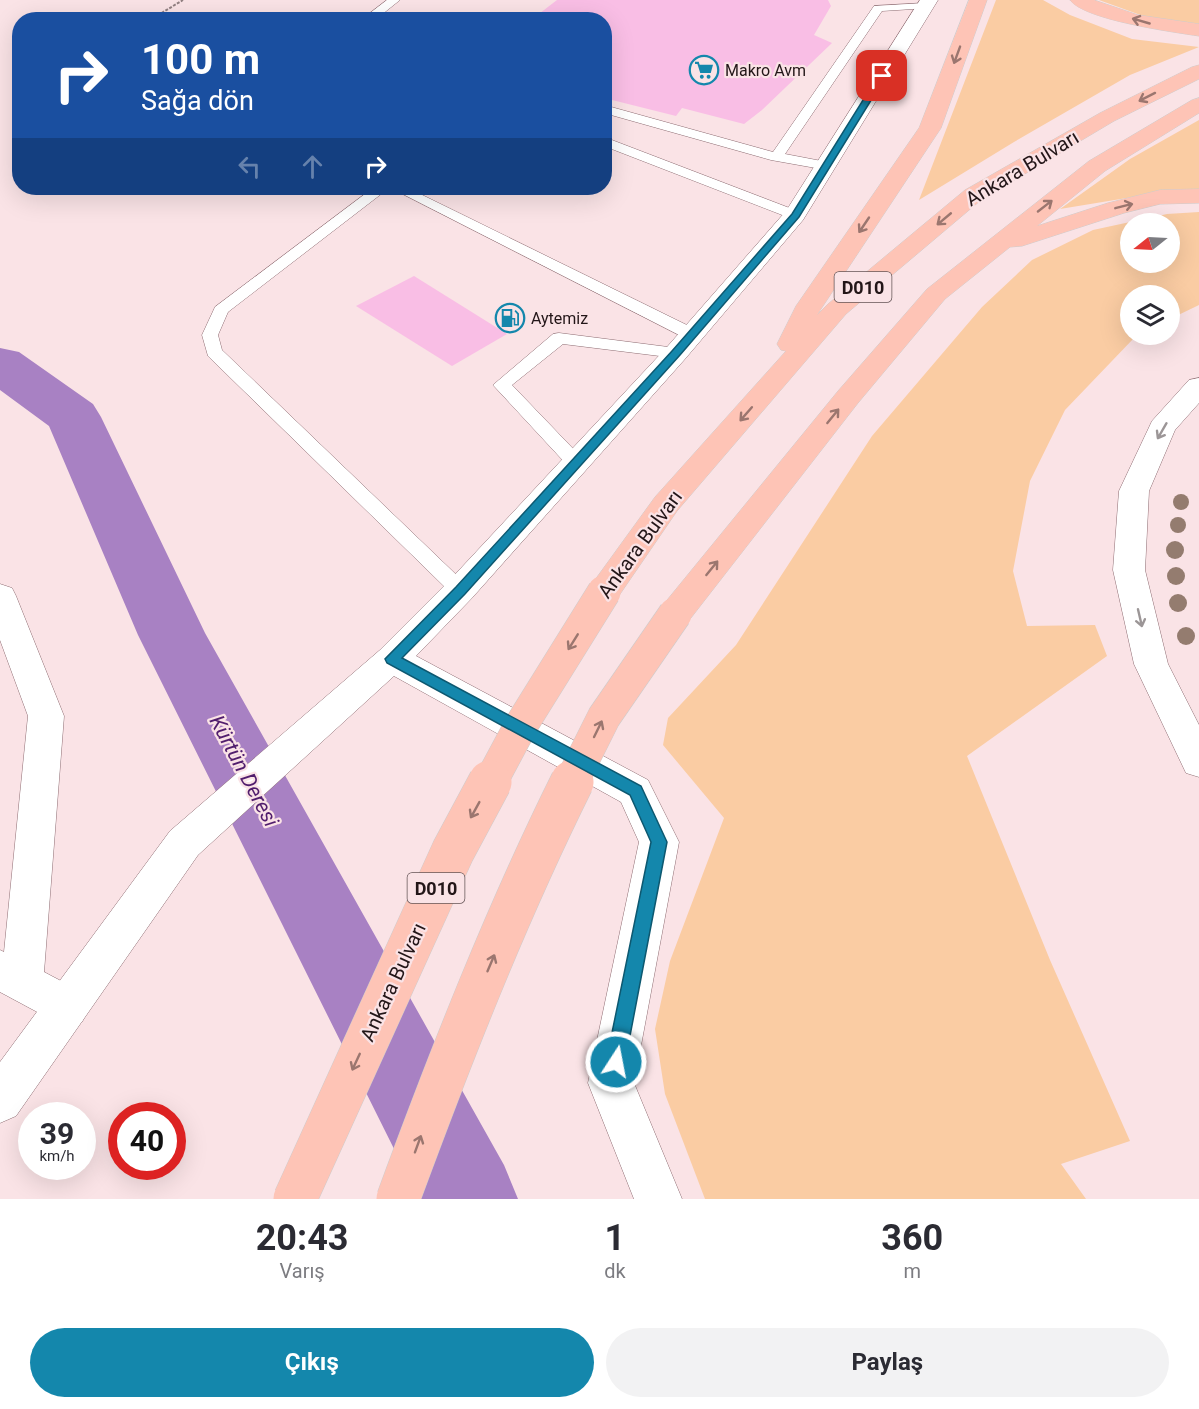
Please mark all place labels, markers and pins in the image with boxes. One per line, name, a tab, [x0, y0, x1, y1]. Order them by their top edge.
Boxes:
pin	[856, 50, 907, 101]
supermarket icon: Makro Avm	[688, 54, 720, 86]
place label: Makro Avm	[725, 61, 806, 80]
fuel station icon: Aytemiz	[494, 302, 526, 334]
place label: Aytemiz	[531, 309, 588, 328]

